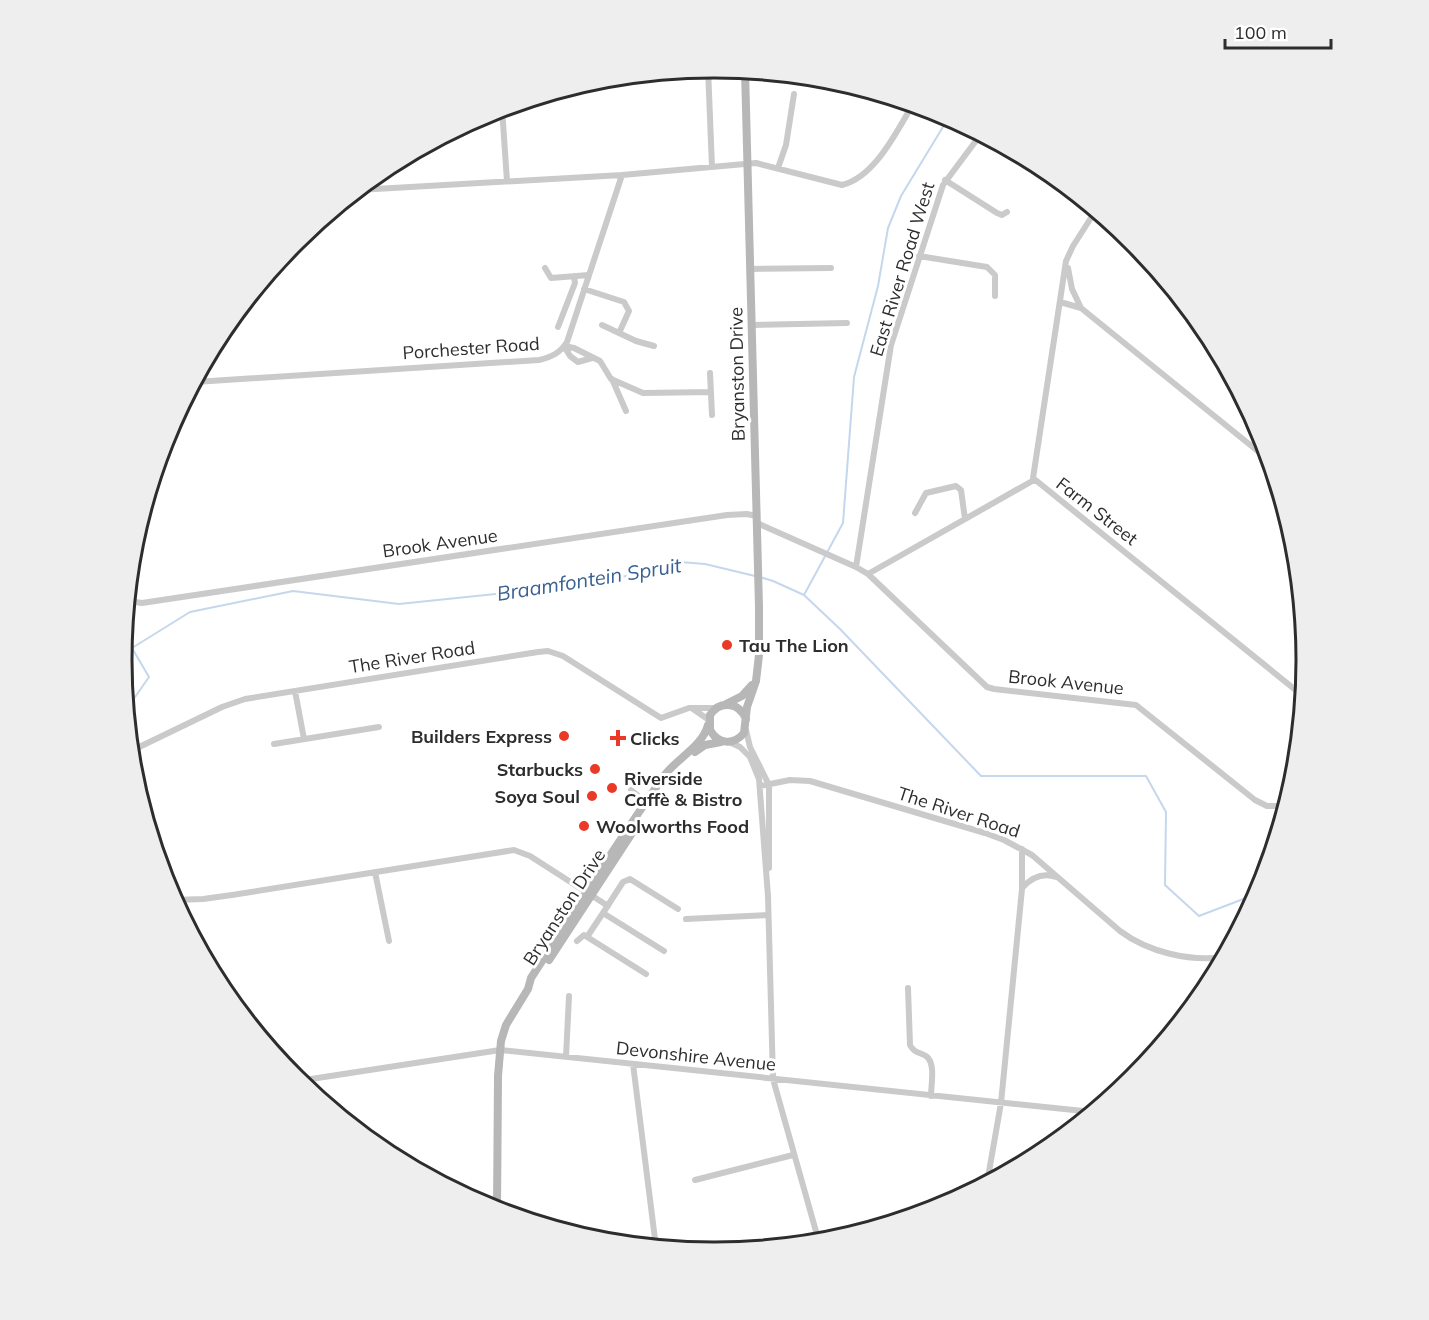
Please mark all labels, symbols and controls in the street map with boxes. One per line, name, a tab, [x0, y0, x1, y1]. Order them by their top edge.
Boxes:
scale bar	[1225, 12, 1332, 50]
text: 100 m	[1234, 21, 1287, 44]
street label: East River Road West	[865, 179, 939, 359]
street label: Bryanston Drive	[724, 307, 750, 441]
street label: Porchester Road	[402, 332, 540, 364]
street label: Farm Street	[1052, 472, 1142, 550]
street label: Brook Avenue	[381, 524, 499, 562]
water label: Braamfontein Spruit	[495, 552, 684, 606]
place label: Tau The Lion	[739, 634, 849, 657]
street label: The River Road	[347, 636, 477, 678]
marker: Tau The Lion	[720, 638, 734, 652]
street label: Brook Avenue	[1007, 665, 1125, 699]
place label: Builders Express	[411, 725, 552, 748]
place label: Clicks	[630, 727, 680, 750]
marker: Builders Express	[557, 729, 571, 743]
marker: Clicks	[611, 731, 625, 745]
place label: Starbucks	[497, 758, 583, 781]
marker: Starbucks	[588, 762, 602, 776]
place label: Riverside Caffè & Bistro	[624, 767, 742, 811]
marker: Riverside Caffè & Bistro	[605, 781, 619, 795]
street label: The River Road	[895, 781, 1023, 843]
place label: Soya Soul	[495, 785, 580, 808]
marker: Soya Soul	[585, 789, 599, 803]
place label: Woolworths Food	[596, 815, 749, 838]
marker: Woolworths Food	[577, 819, 591, 833]
street label: Bryanston Drive	[518, 845, 610, 969]
street label: Devonshire Avenue	[615, 1036, 777, 1076]

